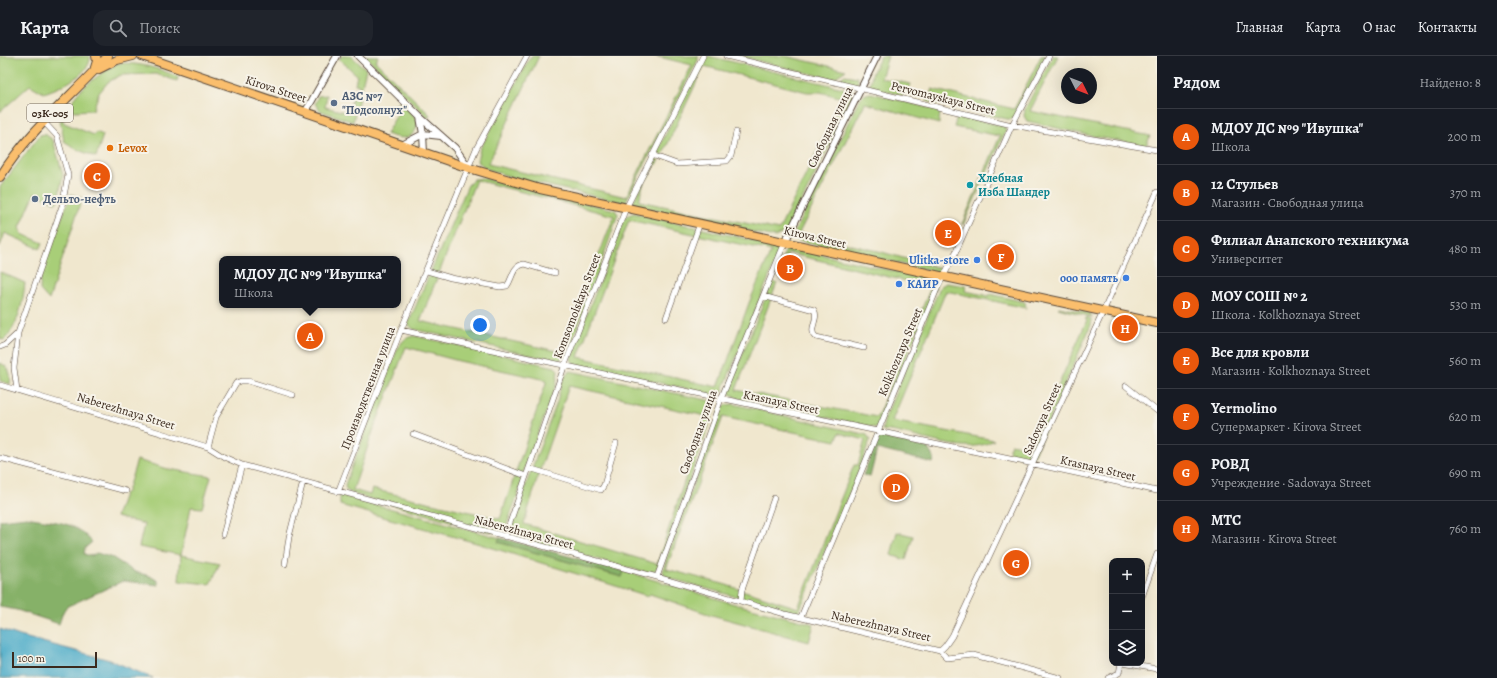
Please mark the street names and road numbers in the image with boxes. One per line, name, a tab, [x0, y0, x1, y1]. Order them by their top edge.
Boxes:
street label: Kirova Street	[243, 72, 309, 106]
street label: Pervomayskaya Street	[889, 77, 997, 119]
street label: Свободная улица	[803, 83, 857, 170]
road number: 03К-005	[27, 104, 73, 122]
street label: Kirova Street	[782, 222, 848, 252]
street label: Komsomolskaya Street	[550, 251, 604, 361]
street label: Kolkhoznaya Street	[874, 305, 926, 399]
street label: Производственная улица	[337, 324, 399, 452]
street label: Sadovaya Street	[1019, 381, 1065, 457]
street label: Krasnaya Street	[742, 386, 820, 418]
street label: Свободная улица	[675, 387, 721, 476]
street label: Naberezhnaya Street	[75, 388, 177, 434]
street label: Krasnaya Street	[1059, 452, 1137, 484]
street label: Naberezhnaya Street	[473, 511, 575, 553]
street label: Naberezhnaya Street	[830, 607, 932, 645]

